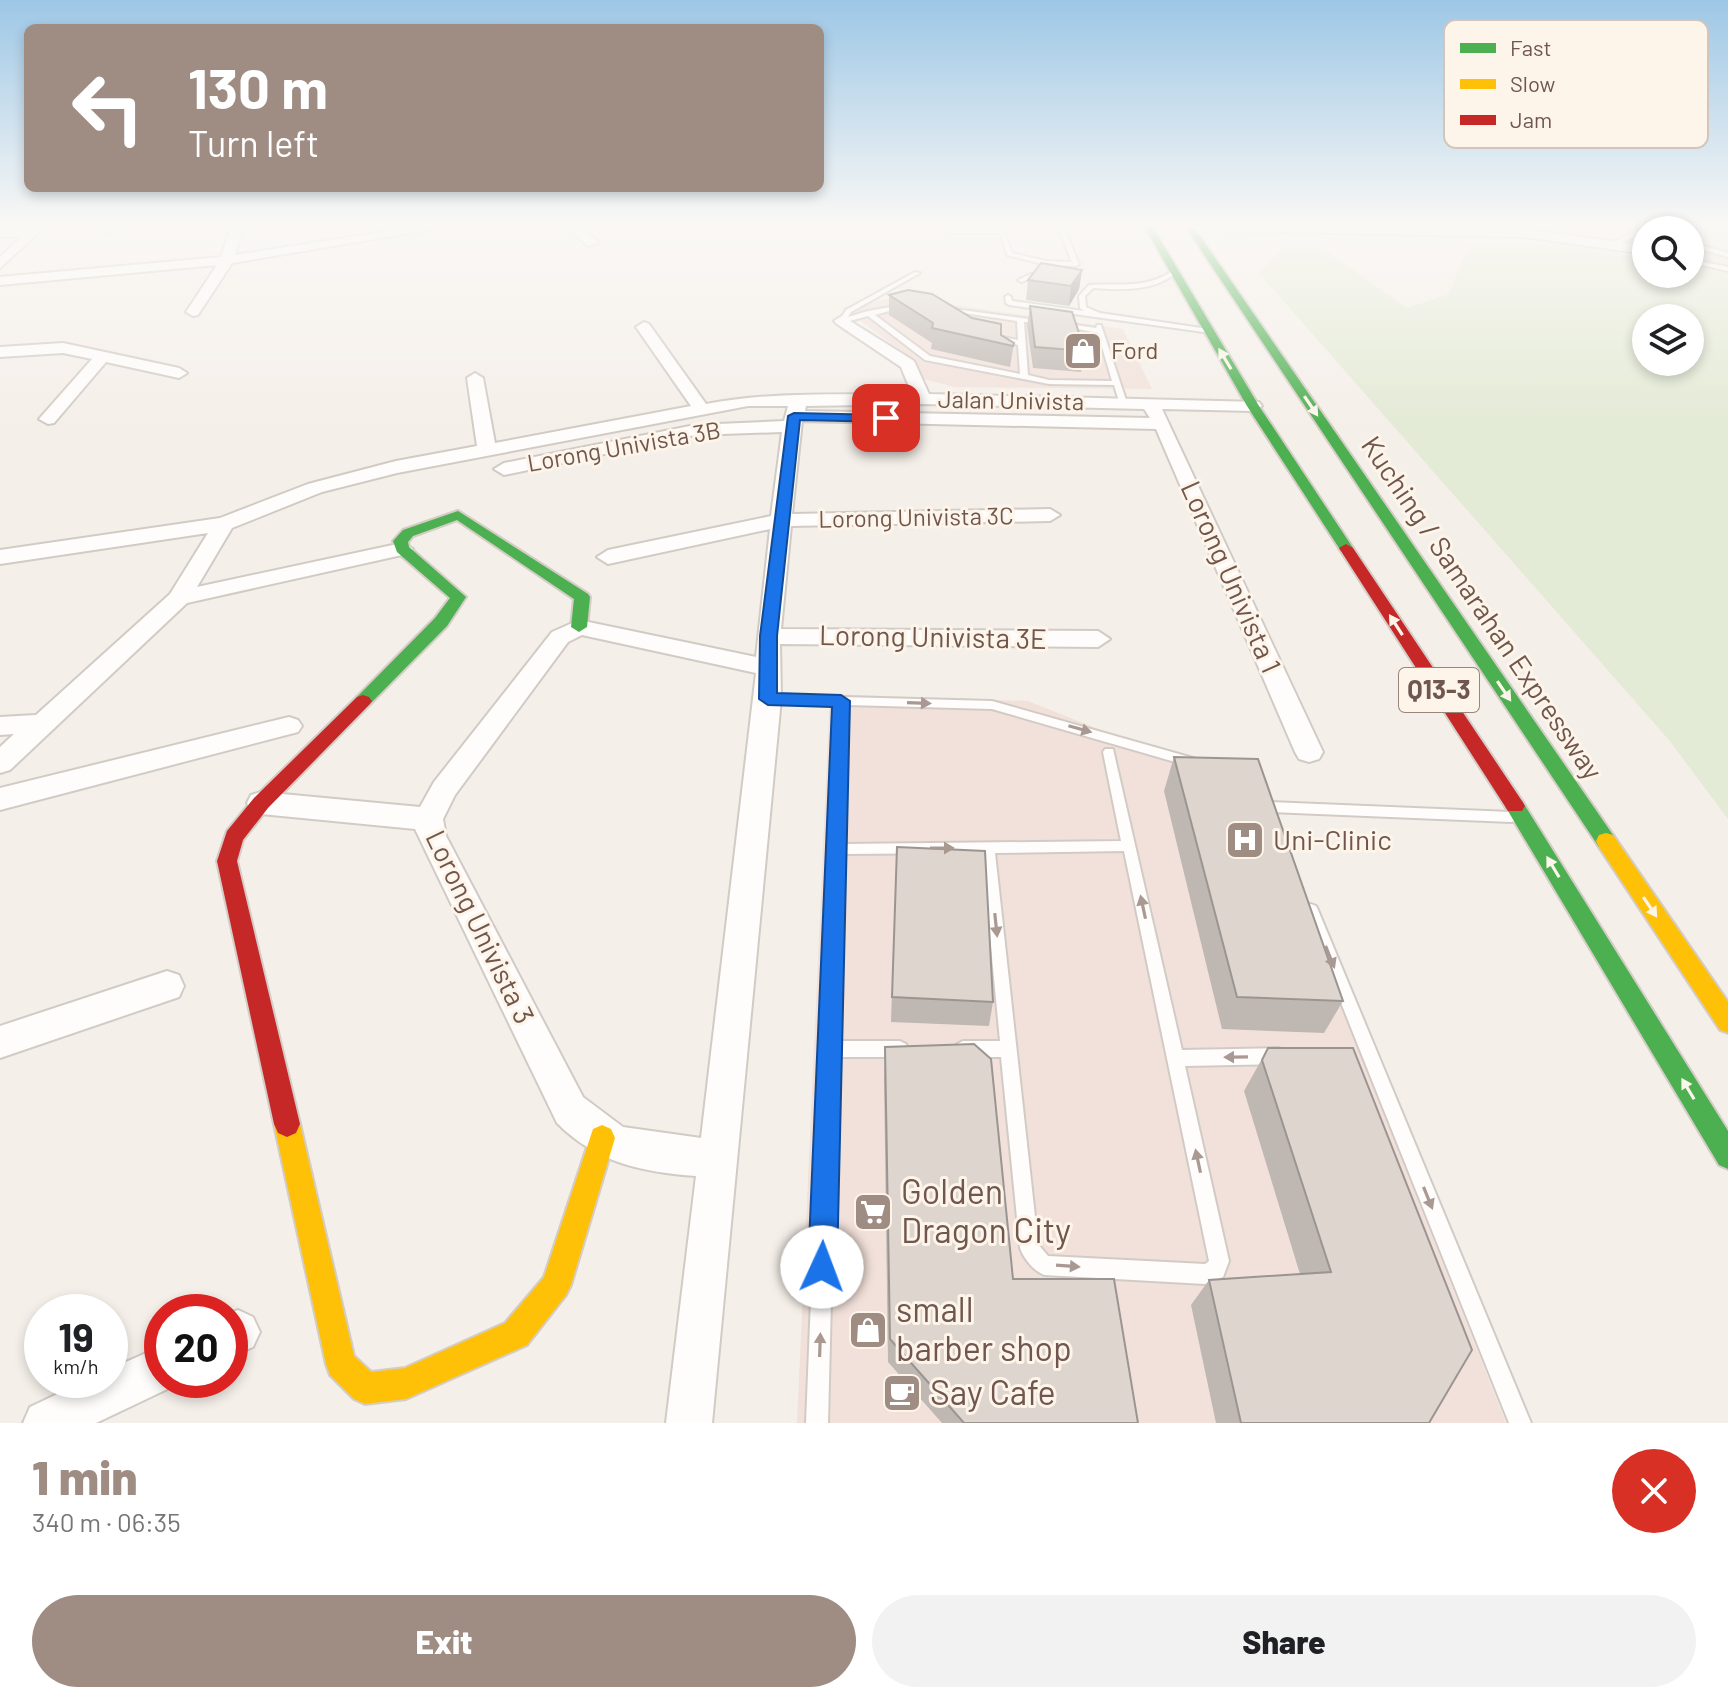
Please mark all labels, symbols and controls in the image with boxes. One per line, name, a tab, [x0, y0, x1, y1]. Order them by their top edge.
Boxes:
legend	[1444, 20, 1708, 148]
text: Fast	[1510, 34, 1552, 60]
text: 130 m	[188, 53, 328, 120]
icon: left	[56, 56, 160, 160]
text: Slow	[1510, 70, 1555, 96]
text: Jam	[1510, 106, 1552, 132]
text: Turn left	[188, 121, 319, 164]
map controls	[1632, 216, 1704, 376]
button: search	[1632, 216, 1704, 288]
button: layers	[1632, 304, 1704, 376]
shop icon: Ford	[1062, 330, 1104, 372]
place label: Ford	[1111, 335, 1158, 364]
one-way arrow	[1218, 348, 1232, 370]
pin	[852, 384, 920, 452]
street label: Jalan Univista	[938, 384, 1084, 415]
icon: arrive	[864, 396, 908, 440]
one-way arrow	[1303, 396, 1318, 417]
street label: Lorong Univista 3B	[525, 414, 723, 477]
street label: Kuching / Samarahan Expressway	[1355, 429, 1611, 786]
street label: Lorong Univista 1	[1174, 475, 1289, 678]
street label: Lorong Univista 3C	[818, 500, 1014, 533]
one-way arrow	[1390, 614, 1404, 636]
street label: Lorong Univista 3E	[819, 617, 1047, 655]
road number: Q13-3	[1399, 668, 1479, 712]
one-way arrow	[1496, 681, 1511, 702]
one-way arrow	[907, 696, 932, 709]
one-way arrow	[1068, 723, 1092, 736]
hospital icon: Uni-Clinic	[1224, 819, 1266, 861]
place label: Uni-Clinic	[1273, 822, 1392, 856]
street label: Lorong Univista 3	[419, 824, 542, 1029]
one-way arrow	[930, 842, 955, 854]
one-way arrow	[1546, 856, 1560, 878]
one-way arrow	[1136, 895, 1149, 920]
one-way arrow	[1642, 896, 1657, 917]
one-way arrow	[989, 913, 1002, 938]
one-way arrow	[1324, 945, 1337, 969]
one-way arrow	[1223, 1051, 1248, 1063]
one-way arrow	[1681, 1078, 1695, 1100]
one-way arrow	[1191, 1149, 1204, 1174]
place label: Golden Dragon City	[901, 1170, 1071, 1250]
one-way arrow	[1422, 1186, 1435, 1210]
supermarket icon: Golden Dragon City	[852, 1191, 894, 1233]
position arrow	[780, 1225, 864, 1309]
one-way arrow	[1056, 1260, 1081, 1273]
place label: small barber shop	[896, 1288, 1072, 1368]
speed limit sign: 20	[144, 1294, 248, 1398]
shop icon: small barber shop	[847, 1309, 889, 1351]
text: 19	[58, 1312, 94, 1360]
one-way arrow	[813, 1332, 826, 1357]
text: km/h	[53, 1354, 99, 1378]
place label: Say Cafe	[930, 1371, 1056, 1412]
cafe icon: Say Cafe	[881, 1372, 923, 1414]
text: 1 min	[32, 1447, 138, 1505]
button: close	[1612, 1449, 1696, 1533]
text: 340 m · 06:35	[32, 1506, 181, 1537]
button: Exit	[32, 1595, 856, 1687]
button: Share	[872, 1595, 1696, 1687]

